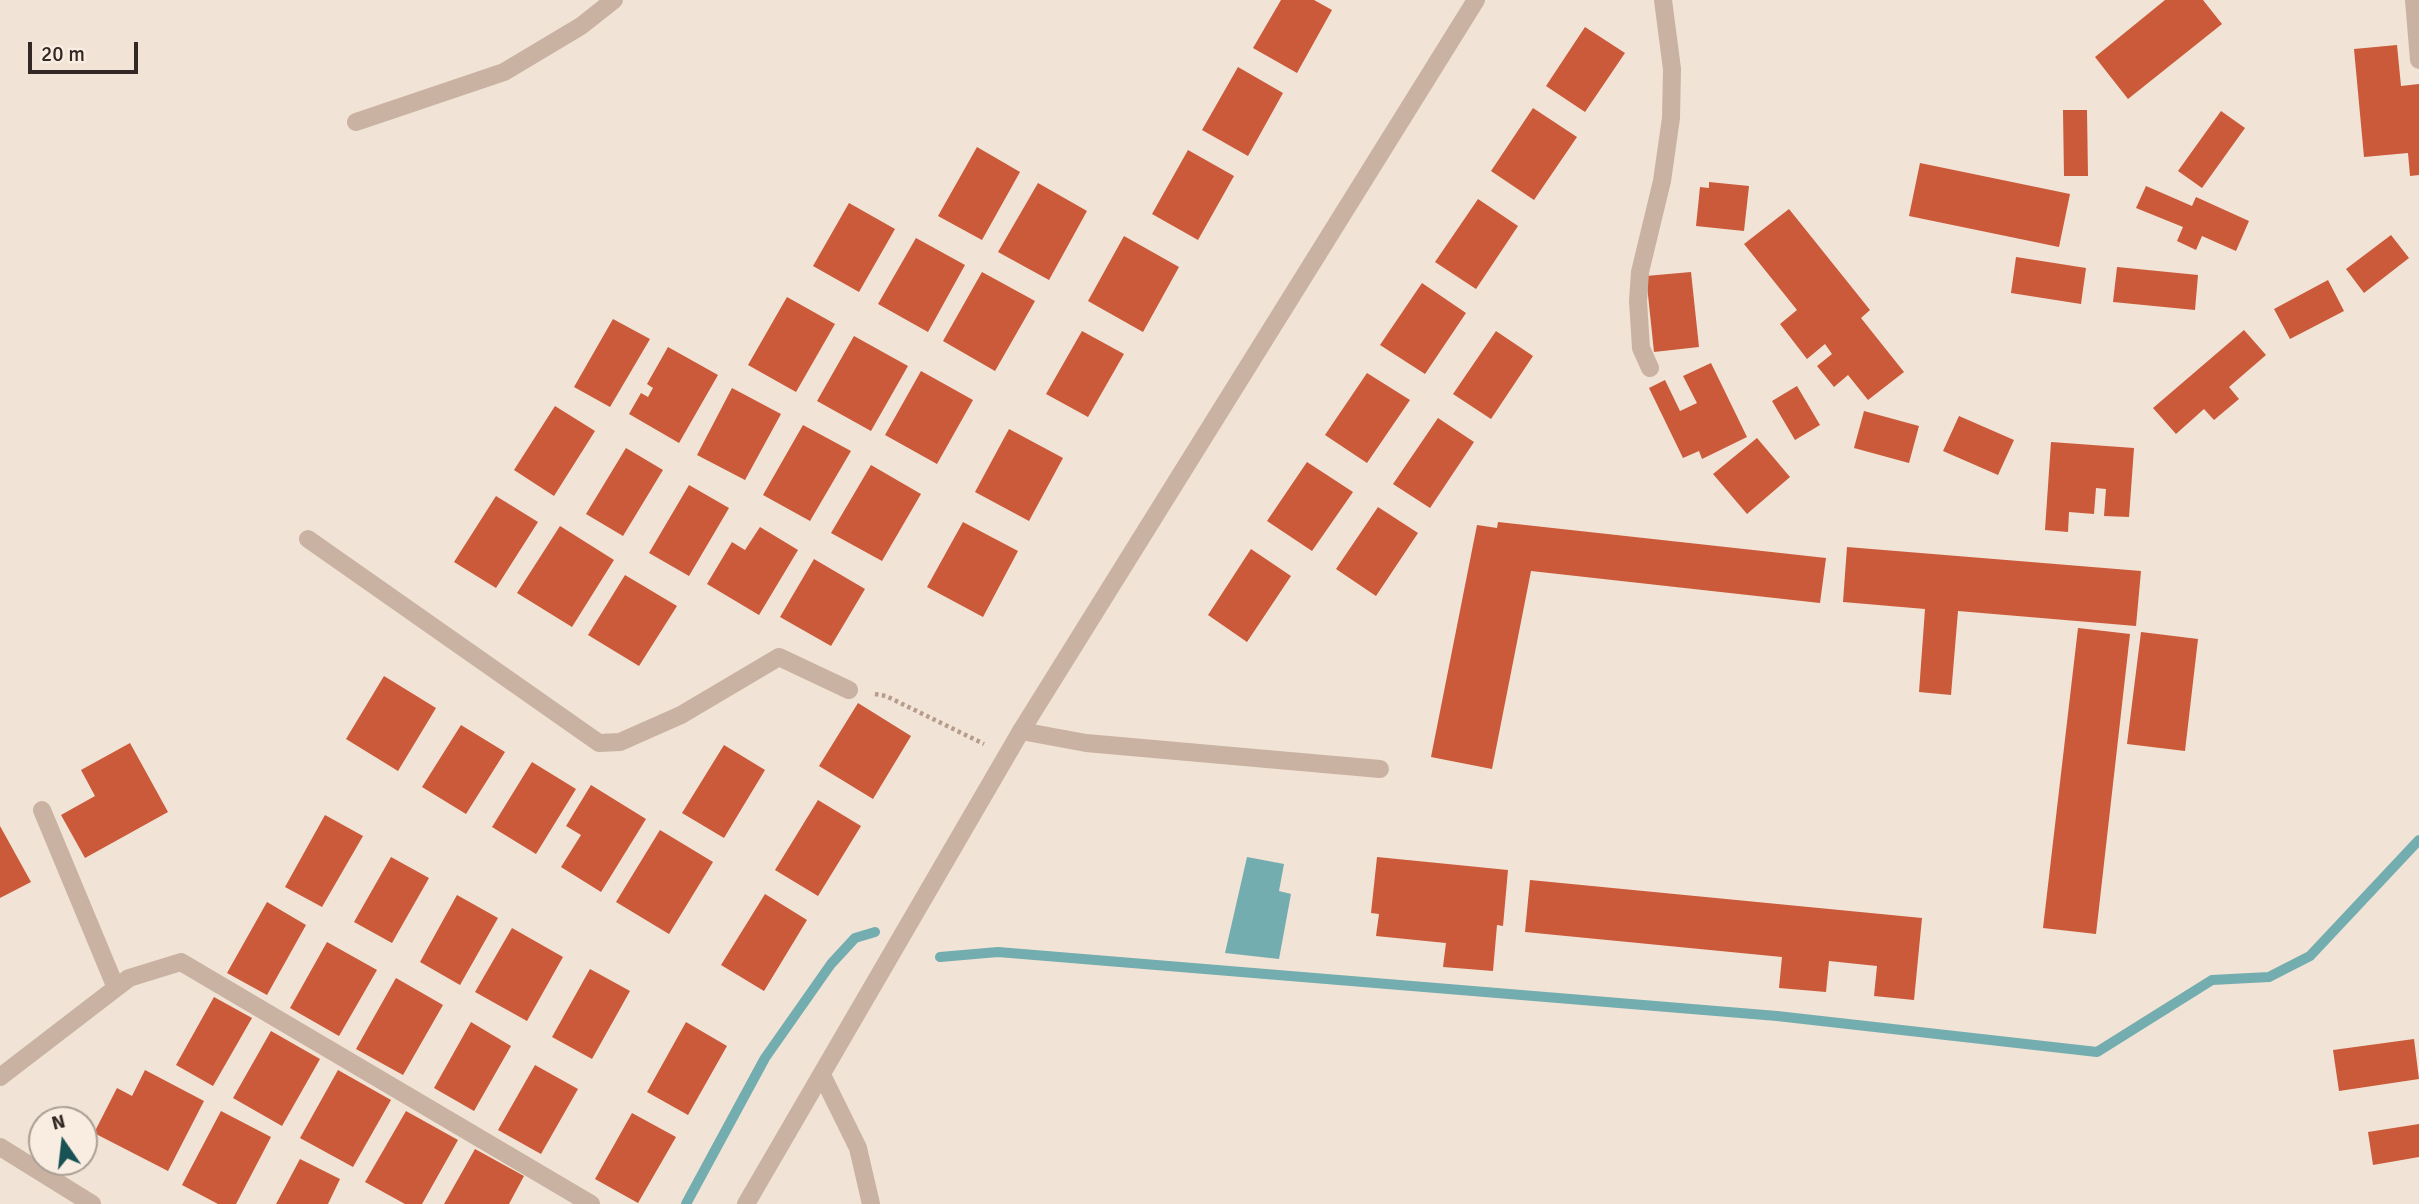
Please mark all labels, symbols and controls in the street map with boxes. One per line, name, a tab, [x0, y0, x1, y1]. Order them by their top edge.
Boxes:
scale bar	[32, 28, 142, 72]
text: 20 m	[41, 41, 85, 67]
north arrow	[28, 1106, 98, 1176]
text: N	[49, 1109, 68, 1136]

